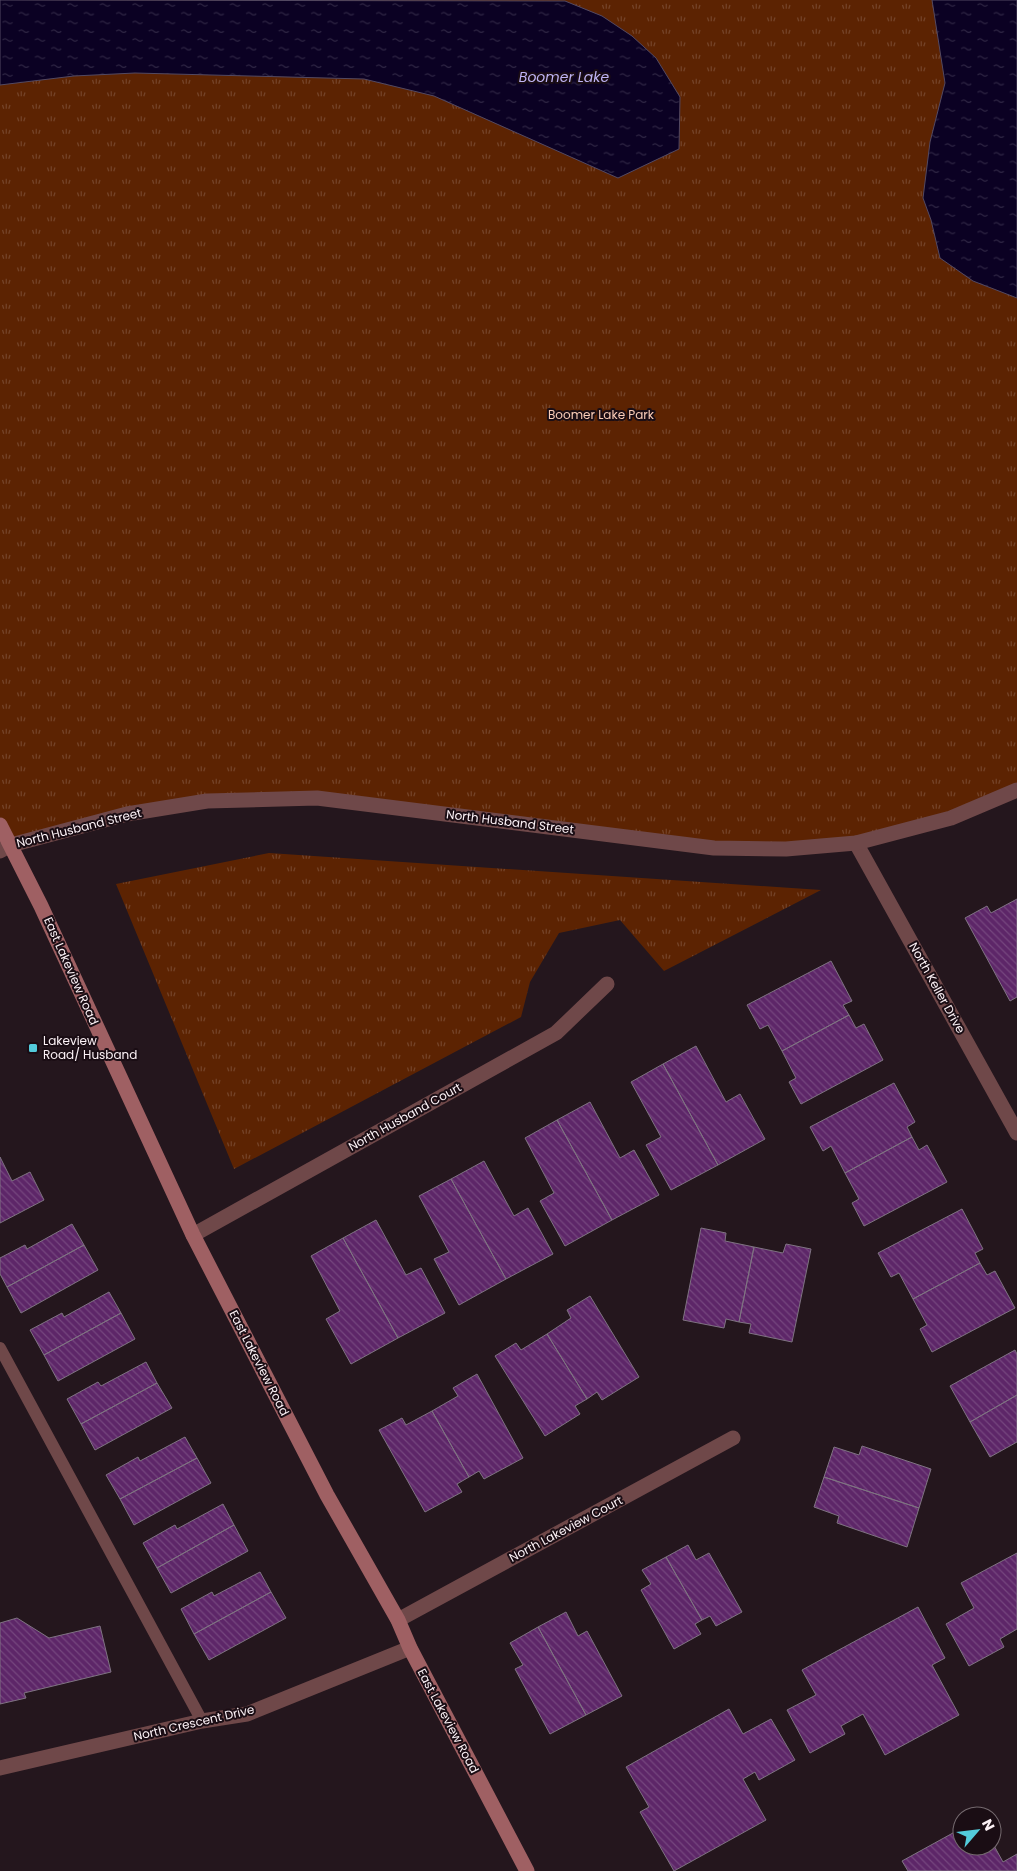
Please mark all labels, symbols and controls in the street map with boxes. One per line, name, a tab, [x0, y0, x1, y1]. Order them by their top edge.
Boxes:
water label: Boomer Lake	[519, 67, 610, 87]
park label: Boomer Lake Park	[548, 406, 655, 423]
street label: North Husband Street	[15, 804, 143, 851]
street label: North Husband Street	[445, 805, 575, 838]
street label: East Lakeview Road	[40, 914, 103, 1027]
street label: North Keller Drive	[905, 939, 969, 1036]
place label: Lakeview Road/ Husband	[43, 1032, 137, 1063]
marker: Lakeview Road/ Husband	[27, 1042, 39, 1054]
street label: North Husband Court	[345, 1078, 464, 1155]
street label: East Lakeview Road	[225, 1307, 293, 1418]
street label: North Lakeview Court	[506, 1491, 626, 1566]
street label: East Lakeview Road	[414, 1665, 483, 1776]
street label: North Crescent Drive	[132, 1700, 256, 1745]
north arrow	[952, 1806, 1002, 1856]
text: N	[977, 1816, 1000, 1834]

